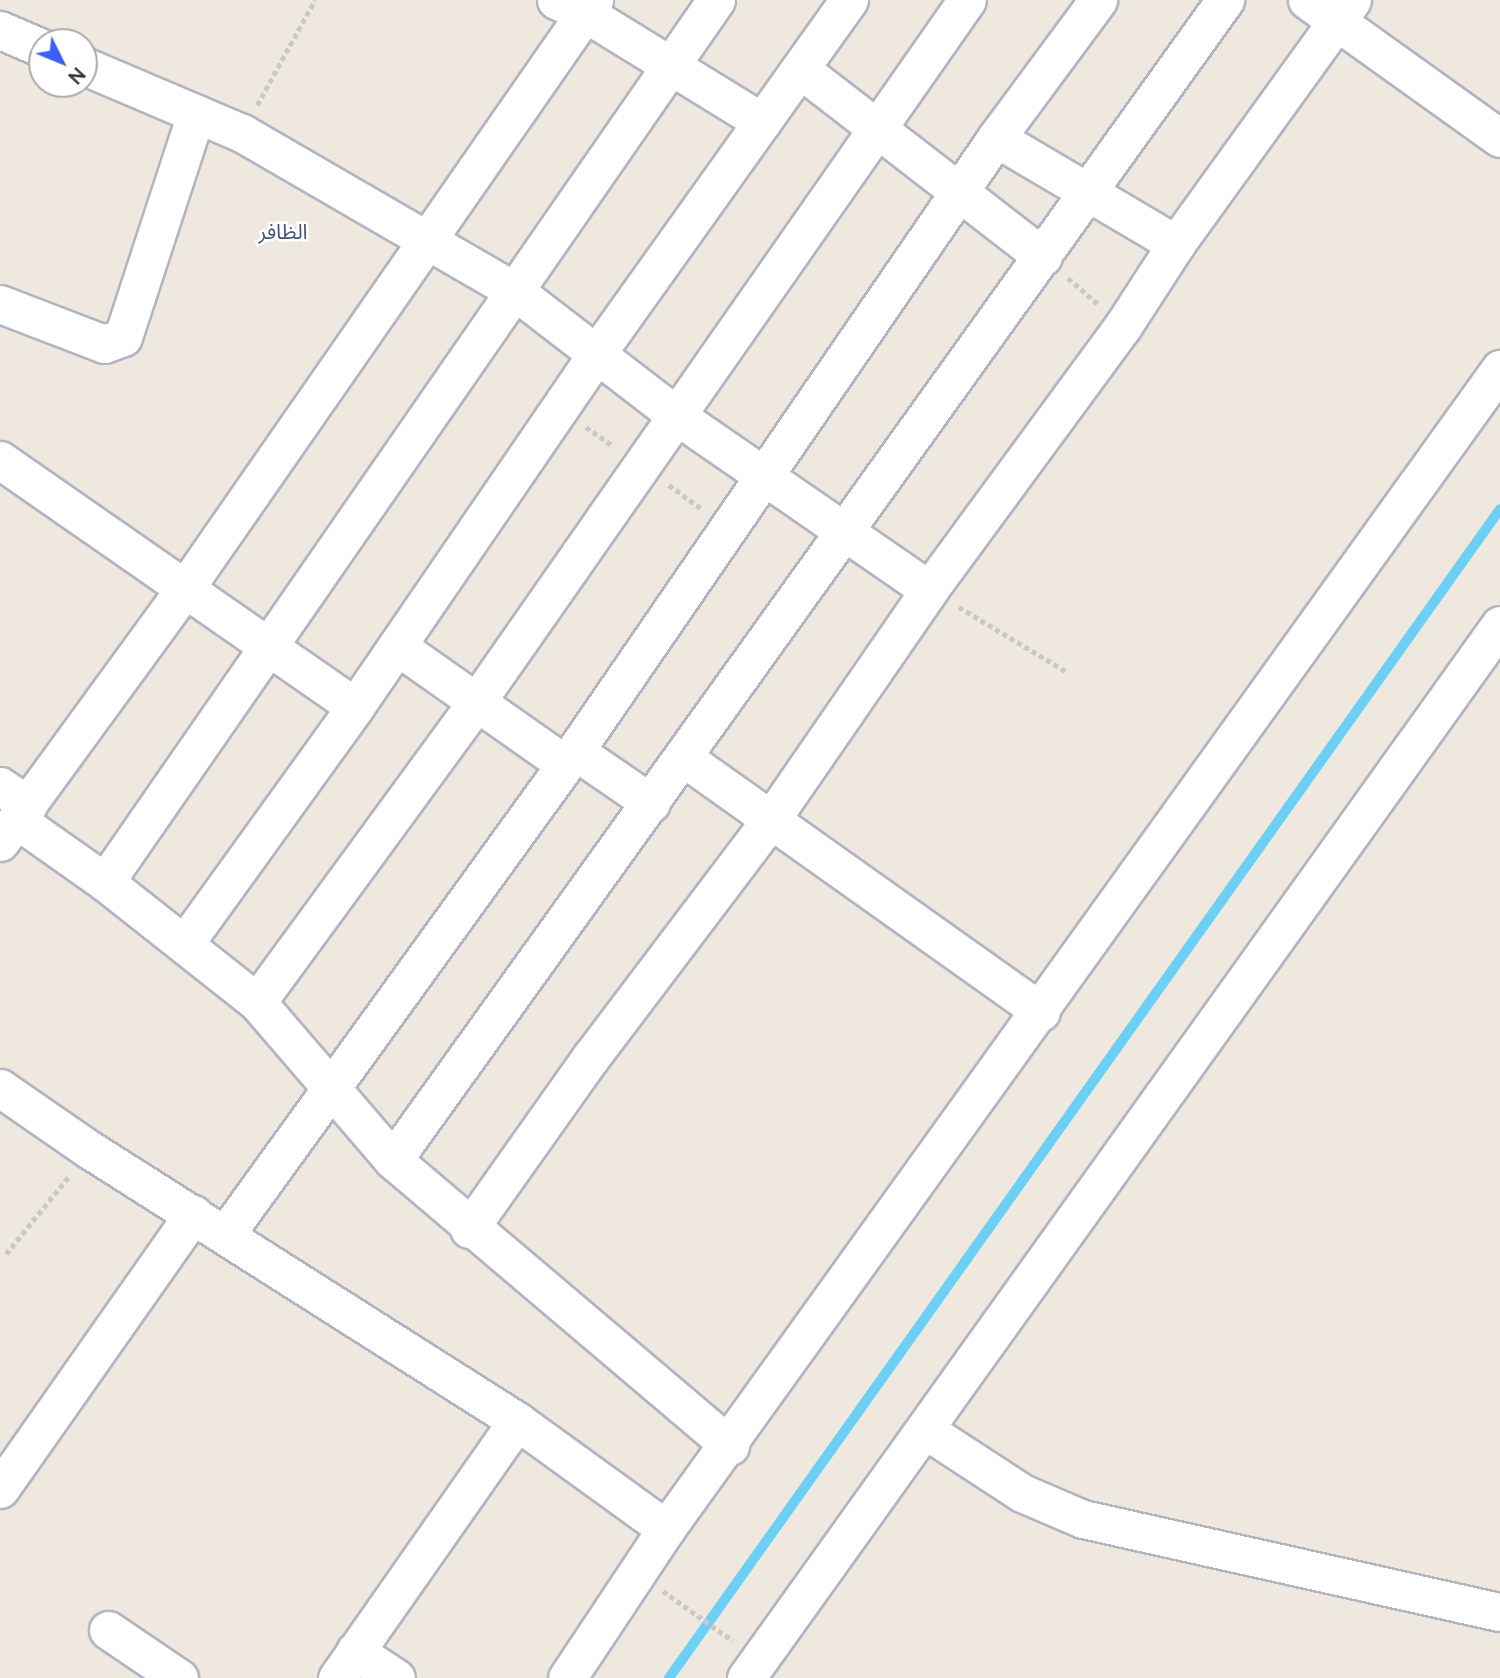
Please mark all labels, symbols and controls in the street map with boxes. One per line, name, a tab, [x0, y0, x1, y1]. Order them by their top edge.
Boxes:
north arrow	[28, 28, 98, 98]
text: N	[63, 63, 91, 89]
district label: الظافر	[258, 218, 308, 244]

